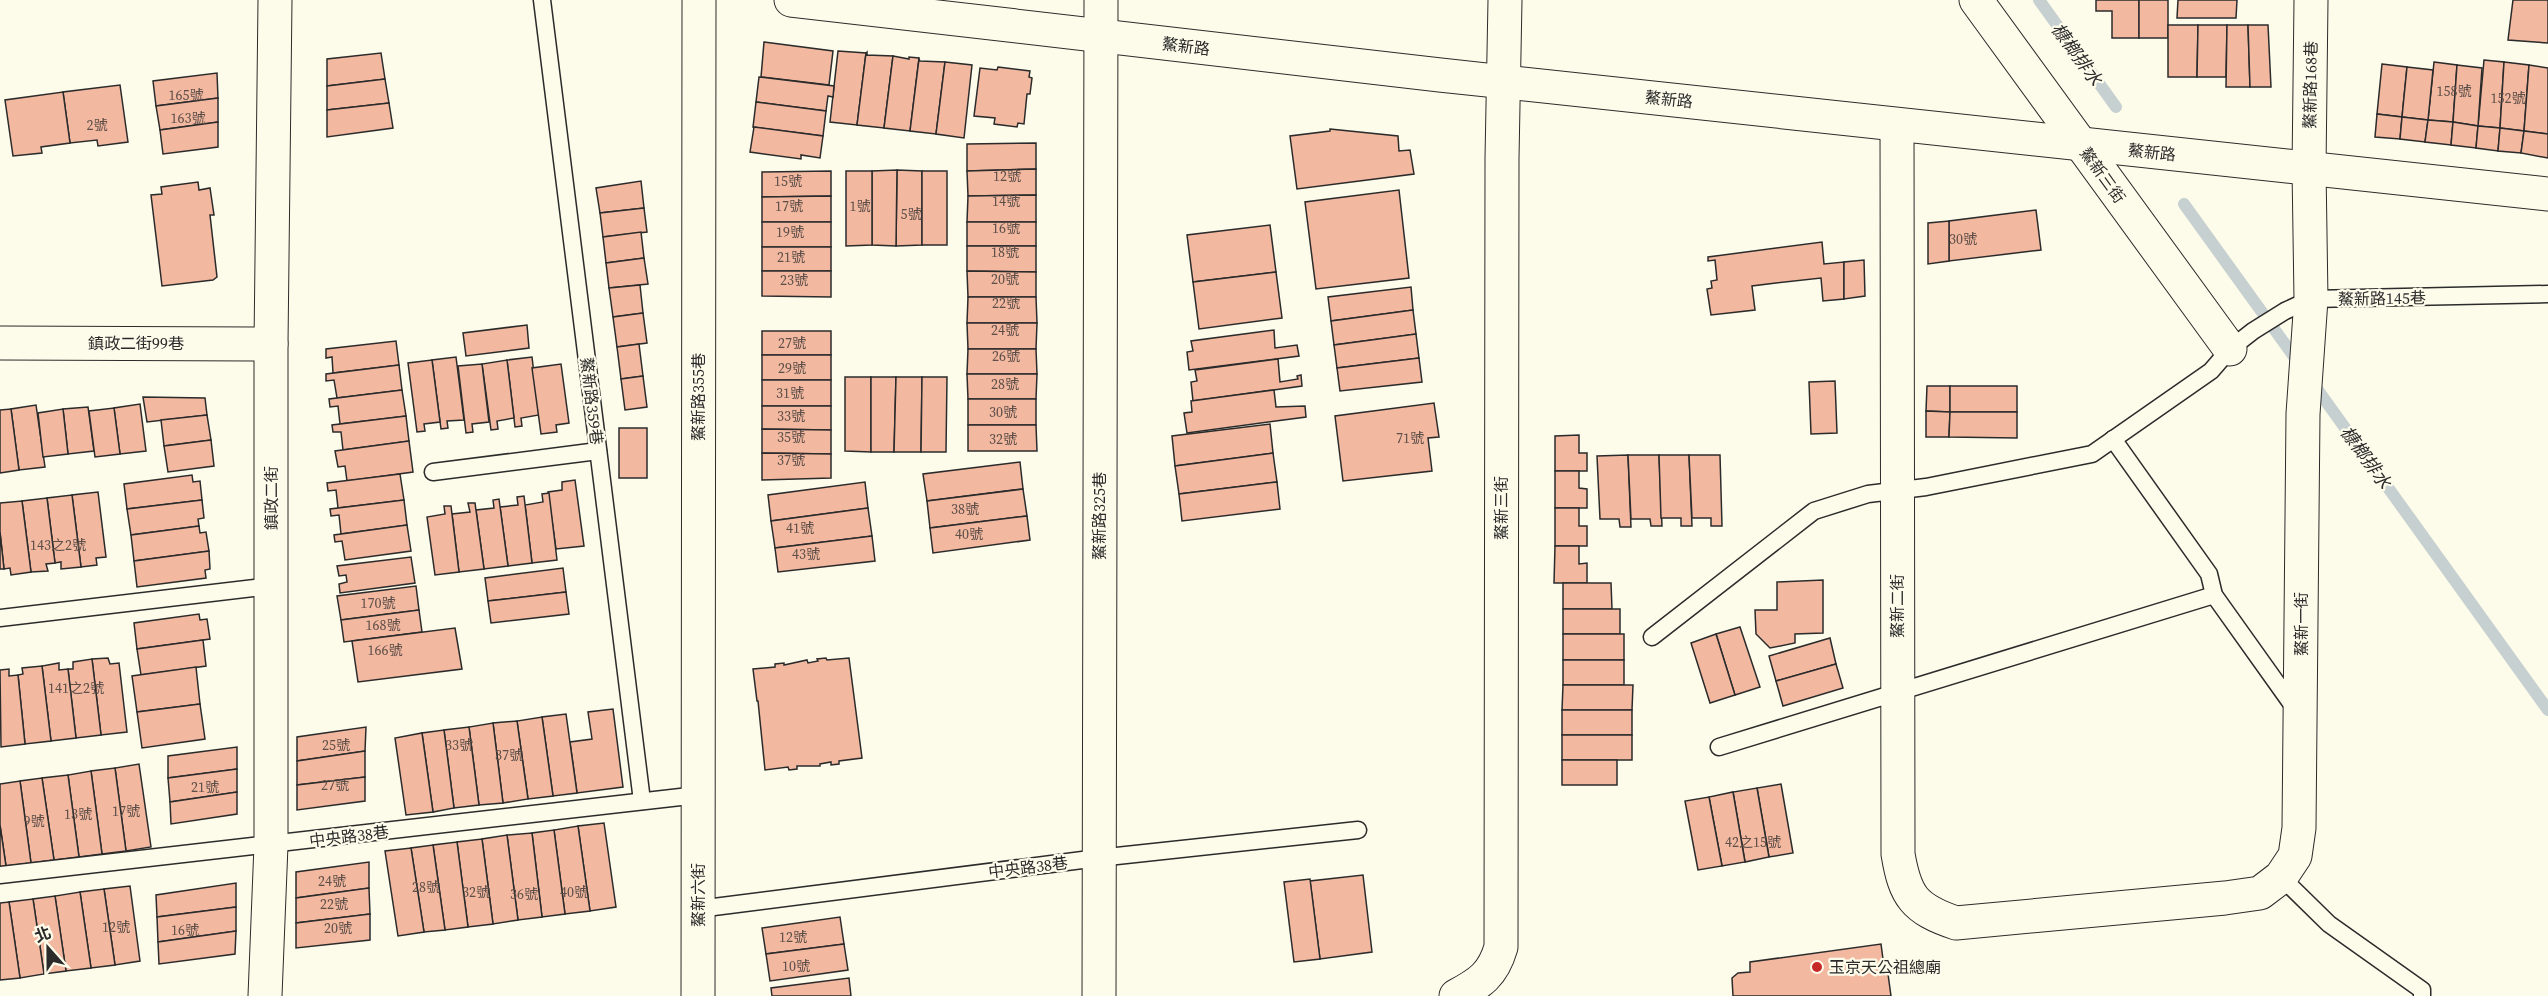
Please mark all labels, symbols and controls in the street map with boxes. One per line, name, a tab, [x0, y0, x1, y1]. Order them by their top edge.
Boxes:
water label: 槺榔排水	[2046, 18, 2109, 91]
street label: 鰲新路	[1161, 32, 1211, 60]
street label: 鰲新路168巷	[2298, 41, 2322, 129]
house number: 158號	[2437, 81, 2472, 101]
house number: 165號	[169, 85, 204, 105]
street label: 鰲新路	[1644, 86, 1694, 112]
house number: 152號	[2491, 88, 2526, 108]
house number: 163號	[171, 108, 206, 128]
house number: 2號	[87, 115, 108, 135]
street label: 鰲新路	[2127, 139, 2177, 165]
street label: 鰲新三街	[2075, 143, 2131, 207]
house number: 12號	[993, 166, 1021, 186]
house number: 15號	[774, 171, 802, 191]
house number: 14號	[992, 191, 1020, 211]
house number: 17號	[775, 196, 803, 216]
house number: 1號	[850, 196, 871, 216]
house number: 5號	[901, 204, 922, 224]
house number: 16號	[992, 218, 1020, 238]
house number: 19號	[776, 222, 804, 242]
house number: 30號	[1949, 229, 1977, 249]
house number: 18號	[991, 242, 1019, 262]
house number: 21號	[777, 247, 805, 267]
house number: 20號	[991, 269, 1019, 289]
house number: 23號	[780, 270, 808, 290]
street label: 鰲新路145巷	[2338, 286, 2426, 310]
house number: 22號	[992, 293, 1020, 313]
house number: 24號	[991, 320, 1019, 340]
street label: 鎮政二街99巷	[88, 332, 184, 354]
house number: 27號	[778, 333, 806, 353]
house number: 26號	[992, 346, 1020, 366]
street label: 鰲新路355巷	[687, 353, 709, 441]
street label: 鰲新路359巷	[576, 356, 608, 446]
house number: 29號	[778, 358, 806, 378]
house number: 28號	[991, 374, 1019, 394]
house number: 31號	[776, 383, 804, 403]
house number: 30號	[989, 402, 1017, 422]
house number: 33號	[777, 406, 805, 426]
water label: 槺榔排水	[2335, 421, 2398, 494]
house number: 35號	[777, 427, 805, 447]
house number: 71號	[1396, 428, 1424, 448]
house number: 32號	[989, 429, 1017, 449]
house number: 37號	[777, 450, 805, 470]
street label: 鎮政二街	[260, 466, 282, 530]
street label: 鰲新路325巷	[1088, 472, 1110, 560]
street label: 鰲新三街	[1490, 476, 1512, 540]
house number: 38號	[951, 499, 979, 519]
house number: 41號	[786, 518, 814, 538]
house number: 40號	[955, 524, 983, 544]
house number: 143之2號	[30, 535, 86, 555]
house number: 43號	[792, 544, 820, 564]
street label: 鰲新二街	[1886, 574, 1908, 638]
street label: 鰲新一街	[2290, 592, 2312, 656]
house number: 170號	[361, 593, 396, 613]
house number: 168號	[366, 615, 401, 635]
house number: 166號	[368, 640, 403, 660]
house number: 141之2號	[48, 678, 104, 698]
house number: 25號	[322, 735, 350, 755]
house number: 33號	[445, 735, 473, 755]
house number: 37號	[495, 745, 523, 765]
house number: 27號	[321, 775, 349, 795]
house number: 21號	[191, 777, 219, 797]
house number: 17號	[112, 801, 140, 821]
house number: 13號	[64, 804, 92, 824]
house number: 9號	[24, 811, 45, 831]
street label: 中央路38巷	[308, 820, 390, 852]
house number: 42之15號	[1725, 832, 1781, 852]
street label: 中央路38巷	[987, 851, 1069, 883]
street label: 鰲新六街	[687, 863, 709, 927]
house number: 24號	[318, 871, 346, 891]
house number: 28號	[412, 877, 440, 897]
house number: 32號	[462, 882, 490, 902]
house number: 40號	[560, 882, 588, 902]
house number: 36號	[510, 884, 538, 904]
house number: 22號	[320, 894, 348, 914]
house number: 12號	[102, 917, 130, 937]
north arrow	[18, 918, 78, 978]
house number: 20號	[324, 918, 352, 938]
house number: 16號	[171, 920, 199, 940]
text: 北	[31, 921, 54, 947]
house number: 12號	[779, 927, 807, 947]
house number: 10號	[782, 956, 810, 976]
place label: 玉京天公祖總廟	[1829, 956, 1941, 978]
marker: 玉京天公祖總廟	[1810, 960, 1824, 974]

